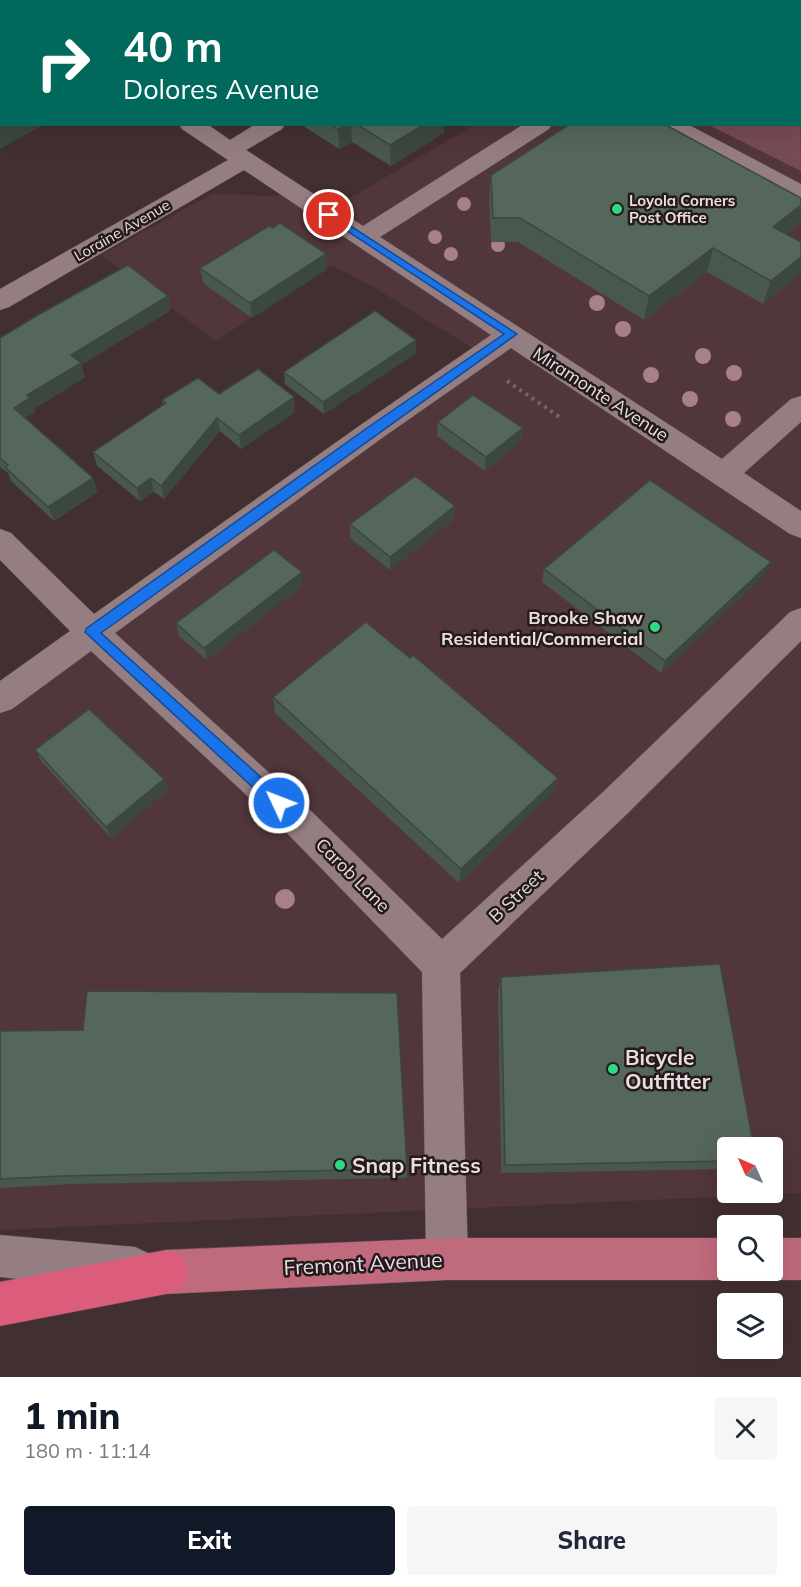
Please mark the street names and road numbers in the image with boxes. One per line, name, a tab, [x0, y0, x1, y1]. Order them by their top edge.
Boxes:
street label: Loraine Avenue	[71, 195, 173, 265]
street label: Miramonte Avenue	[529, 342, 673, 446]
street label: Carob Lane	[311, 833, 395, 917]
street label: B Street	[484, 865, 548, 927]
street label: Fremont Avenue	[283, 1246, 443, 1280]

